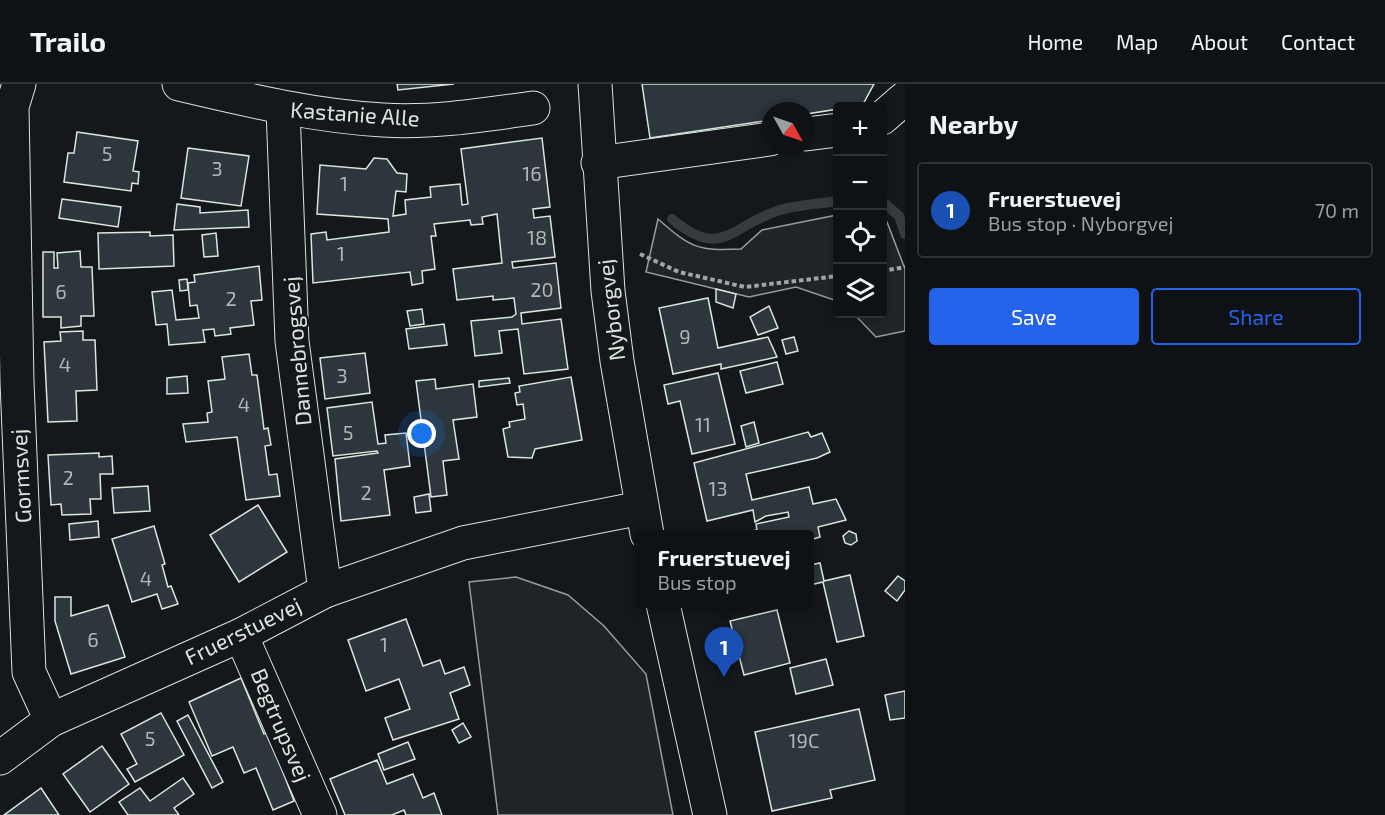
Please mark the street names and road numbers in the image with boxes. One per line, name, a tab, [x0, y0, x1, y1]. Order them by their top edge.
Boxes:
street label: Kastanie Alle	[289, 96, 421, 130]
street label: Nyborgvej	[591, 258, 630, 362]
street label: Dannebrogsvej	[277, 275, 316, 427]
street label: Gormsvej	[5, 428, 36, 524]
street label: Fruerstuevej	[180, 591, 305, 670]
street label: Begtrupsvej	[246, 664, 317, 785]

